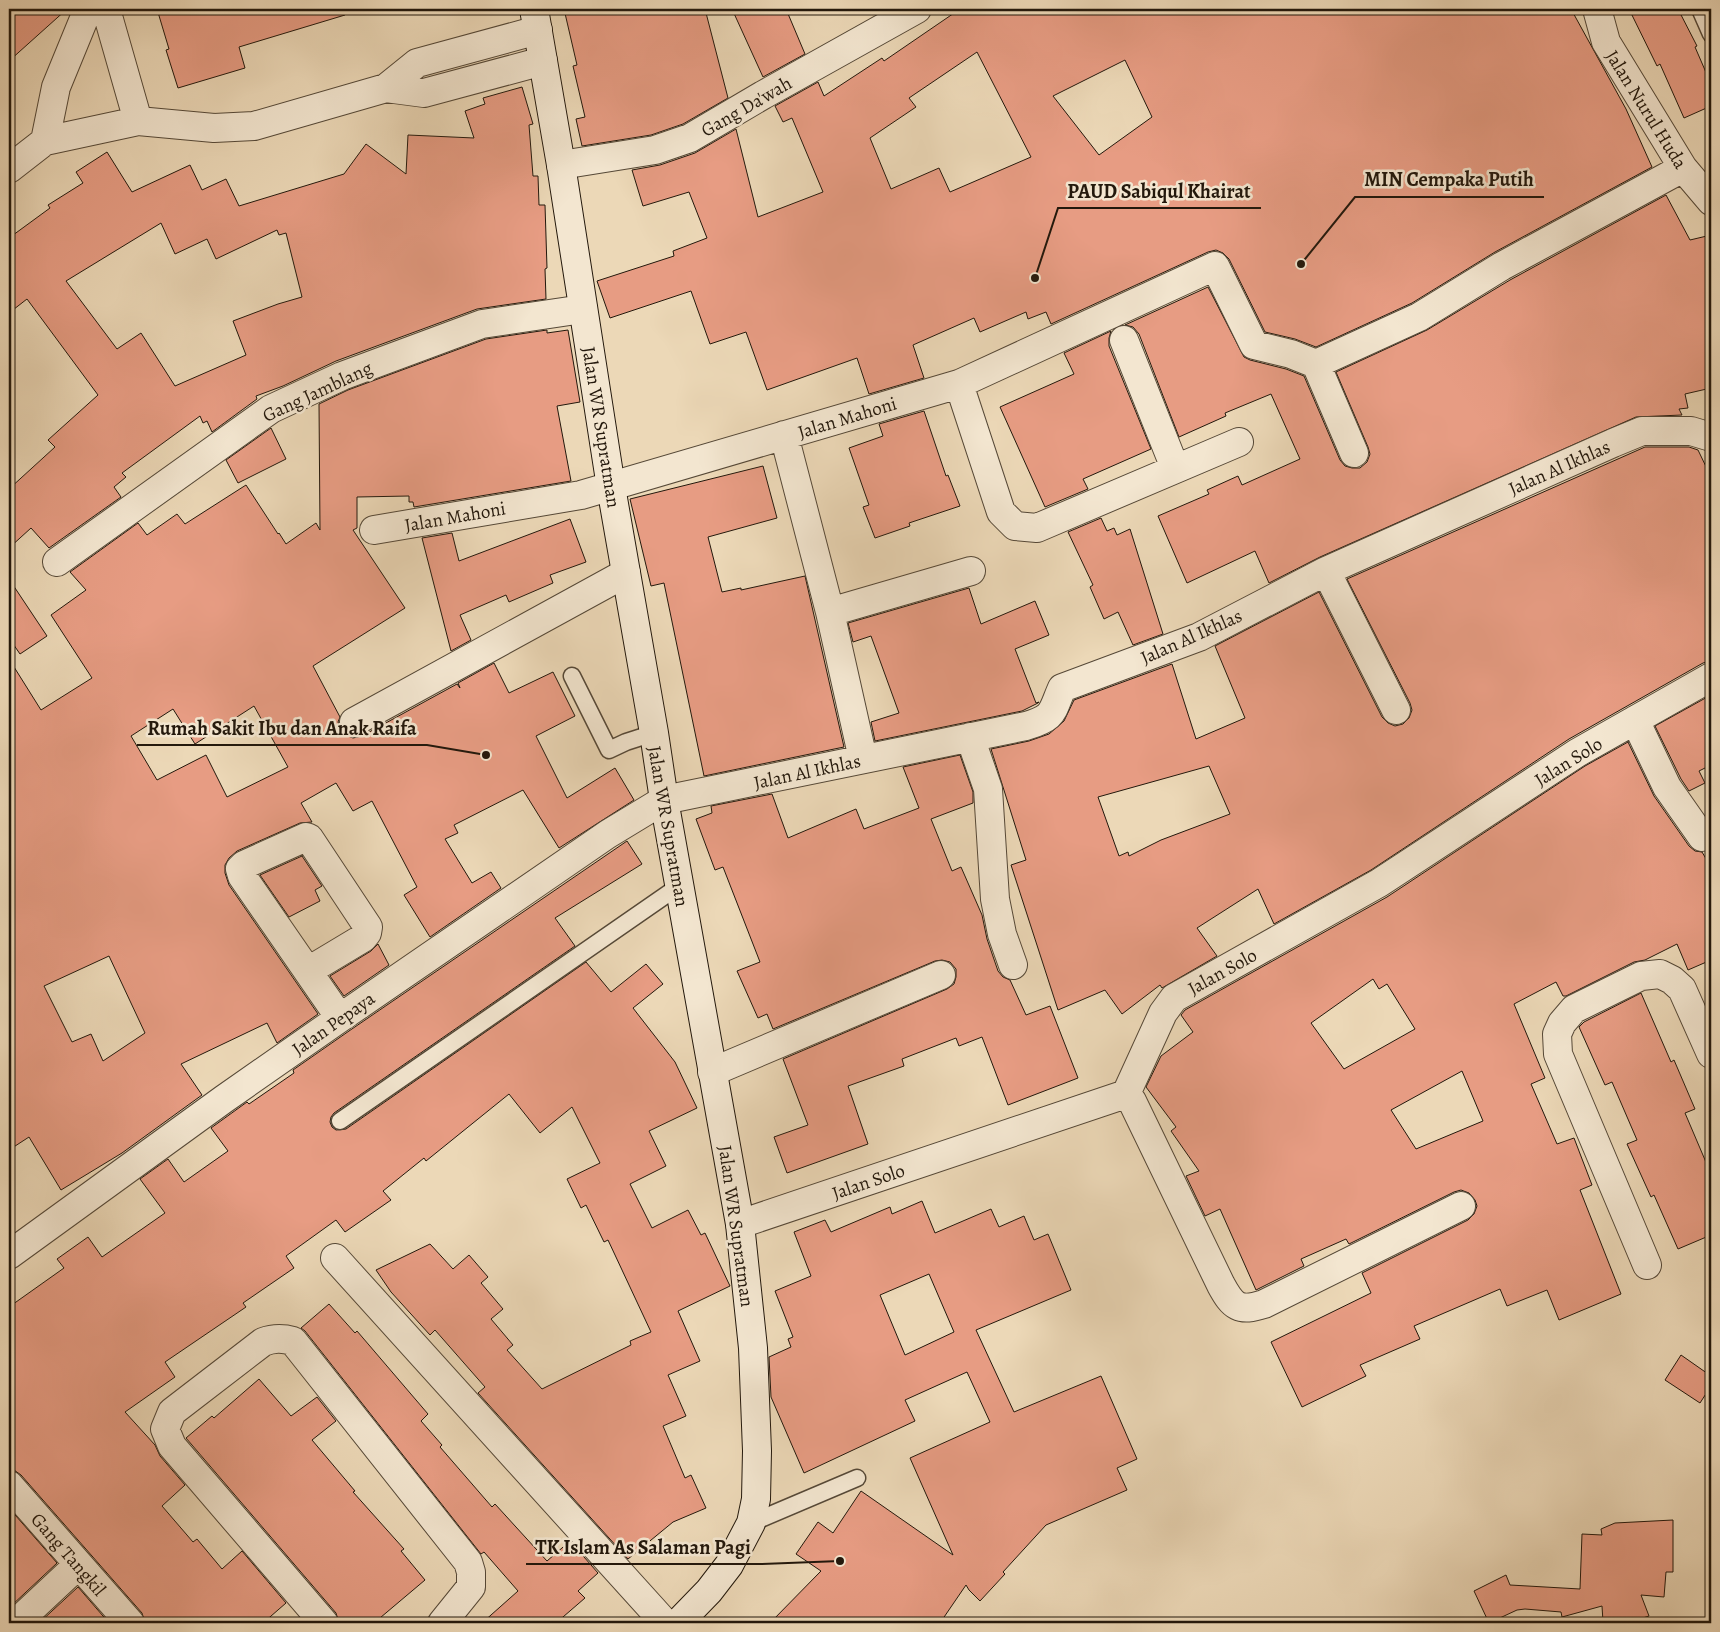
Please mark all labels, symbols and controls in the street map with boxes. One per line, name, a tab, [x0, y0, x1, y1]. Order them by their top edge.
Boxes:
street label: Jalan Nurul Huda	[1599, 45, 1693, 174]
street label: Gang Da'wah	[696, 70, 797, 143]
callout: MIN Cempaka Putih	[1355, 162, 1544, 197]
text: MIN Cempaka Putih	[1364, 166, 1534, 193]
callout: PAUD Sabiqul Khairat	[1058, 173, 1261, 208]
text: PAUD Sabiqul Khairat	[1067, 178, 1251, 205]
street label: Jalan WR Supratman	[575, 345, 627, 510]
street label: Gang Jamblang	[258, 355, 377, 429]
street label: Jalan Mahoni	[795, 391, 900, 445]
street label: Jalan Al Ikhlas	[1504, 434, 1614, 502]
street label: Jalan Mahoni	[403, 495, 508, 539]
street label: Jalan Al Ikhlas	[1136, 603, 1246, 671]
callout: Rumah Sakit Ibu dan Anak Raifa	[137, 710, 427, 745]
text: Rumah Sakit Ibu dan Anak Raifa	[147, 715, 417, 742]
street label: Jalan Solo	[1530, 731, 1607, 793]
street label: Jalan WR Supratman	[641, 744, 695, 909]
street label: Jalan Al Ikhlas	[751, 748, 863, 796]
street label: Jalan Solo	[1183, 942, 1262, 1002]
street label: Jalan Pepaya	[287, 986, 380, 1062]
street label: Jalan WR Supratman	[712, 1144, 760, 1309]
street label: Jalan Solo	[828, 1157, 908, 1207]
street label: Gang Tangkil	[25, 1507, 112, 1602]
callout: TK Islam As Salaman Pagi	[526, 1529, 761, 1564]
text: TK Islam As Salaman Pagi	[535, 1534, 751, 1561]

